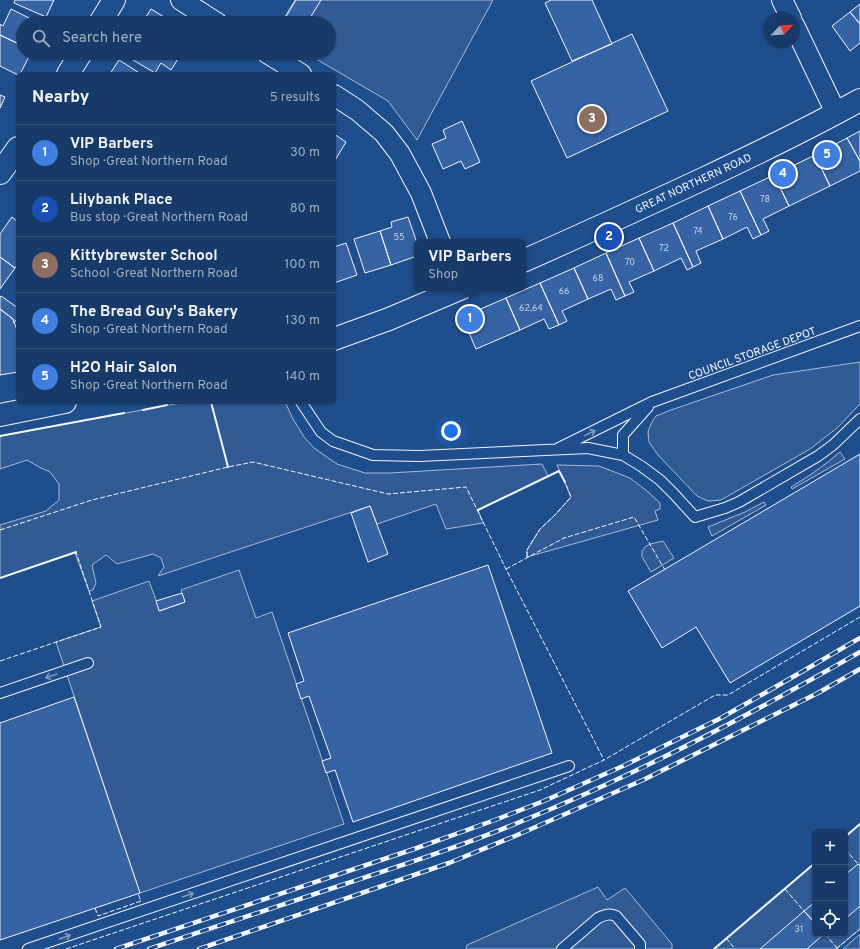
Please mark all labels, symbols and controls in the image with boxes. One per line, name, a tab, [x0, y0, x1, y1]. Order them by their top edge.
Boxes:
north arrow	[764, 12, 800, 48]
search box	[16, 16, 336, 60]
icon: search	[30, 27, 52, 49]
text: Search here	[62, 29, 142, 48]
text: Nearby	[32, 87, 89, 109]
text: 5 results	[270, 90, 320, 106]
pin: 3	[579, 104, 605, 134]
text: VIP Barbers	[70, 135, 153, 154]
pin: 5	[814, 140, 840, 170]
text: 1	[42, 145, 48, 161]
text: 30 m	[290, 145, 320, 161]
street label: GREAT NORTHERN ROAD	[633, 151, 754, 217]
text: Shop · Great Northern Road	[70, 154, 228, 170]
pin: 4	[770, 159, 796, 189]
text: Lilybank Place	[70, 191, 173, 210]
house number: 78	[760, 194, 770, 205]
text: 2	[41, 201, 49, 217]
text: 80 m	[290, 201, 320, 217]
text: Bus stop · Great Northern Road	[70, 210, 248, 226]
house number: 76	[728, 212, 738, 223]
pin: 2	[596, 222, 622, 252]
house number: 74	[693, 226, 703, 237]
house number: 55	[393, 232, 405, 243]
popup	[414, 239, 526, 291]
house number: 72	[659, 243, 669, 254]
text: Kittybrewster School	[70, 247, 218, 266]
text: VIP Barbers	[428, 248, 512, 267]
text: 3	[41, 257, 49, 273]
text: 100 m	[284, 257, 320, 273]
house number: 70	[625, 257, 635, 268]
text: School · Great Northern Road	[70, 266, 237, 282]
text: Shop	[428, 267, 458, 283]
house number: 68	[593, 273, 603, 284]
house number: 66	[559, 286, 569, 297]
text: The Bread Guy's Bakery	[70, 303, 238, 322]
house number: 62,64	[519, 303, 543, 314]
pin: 1	[457, 304, 483, 334]
text: 4	[41, 313, 49, 329]
text: 130 m	[285, 313, 320, 329]
text: Shop · Great Northern Road	[70, 322, 228, 338]
street label: COUNCIL STORAGE DEPOT	[687, 324, 818, 384]
text: H2O Hair Salon	[70, 359, 177, 378]
text: 5	[41, 369, 49, 385]
text: 140 m	[285, 369, 320, 385]
text: Shop · Great Northern Road	[70, 378, 228, 394]
your location	[441, 421, 461, 441]
one-way arrow	[584, 429, 596, 436]
one-way arrow	[44, 673, 57, 680]
map controls	[812, 829, 848, 937]
button: +	[812, 829, 848, 865]
button: −	[812, 865, 848, 901]
one-way arrow	[182, 891, 195, 898]
button: locate	[812, 901, 848, 937]
house number: 31	[795, 924, 803, 935]
one-way arrow	[59, 932, 71, 940]

